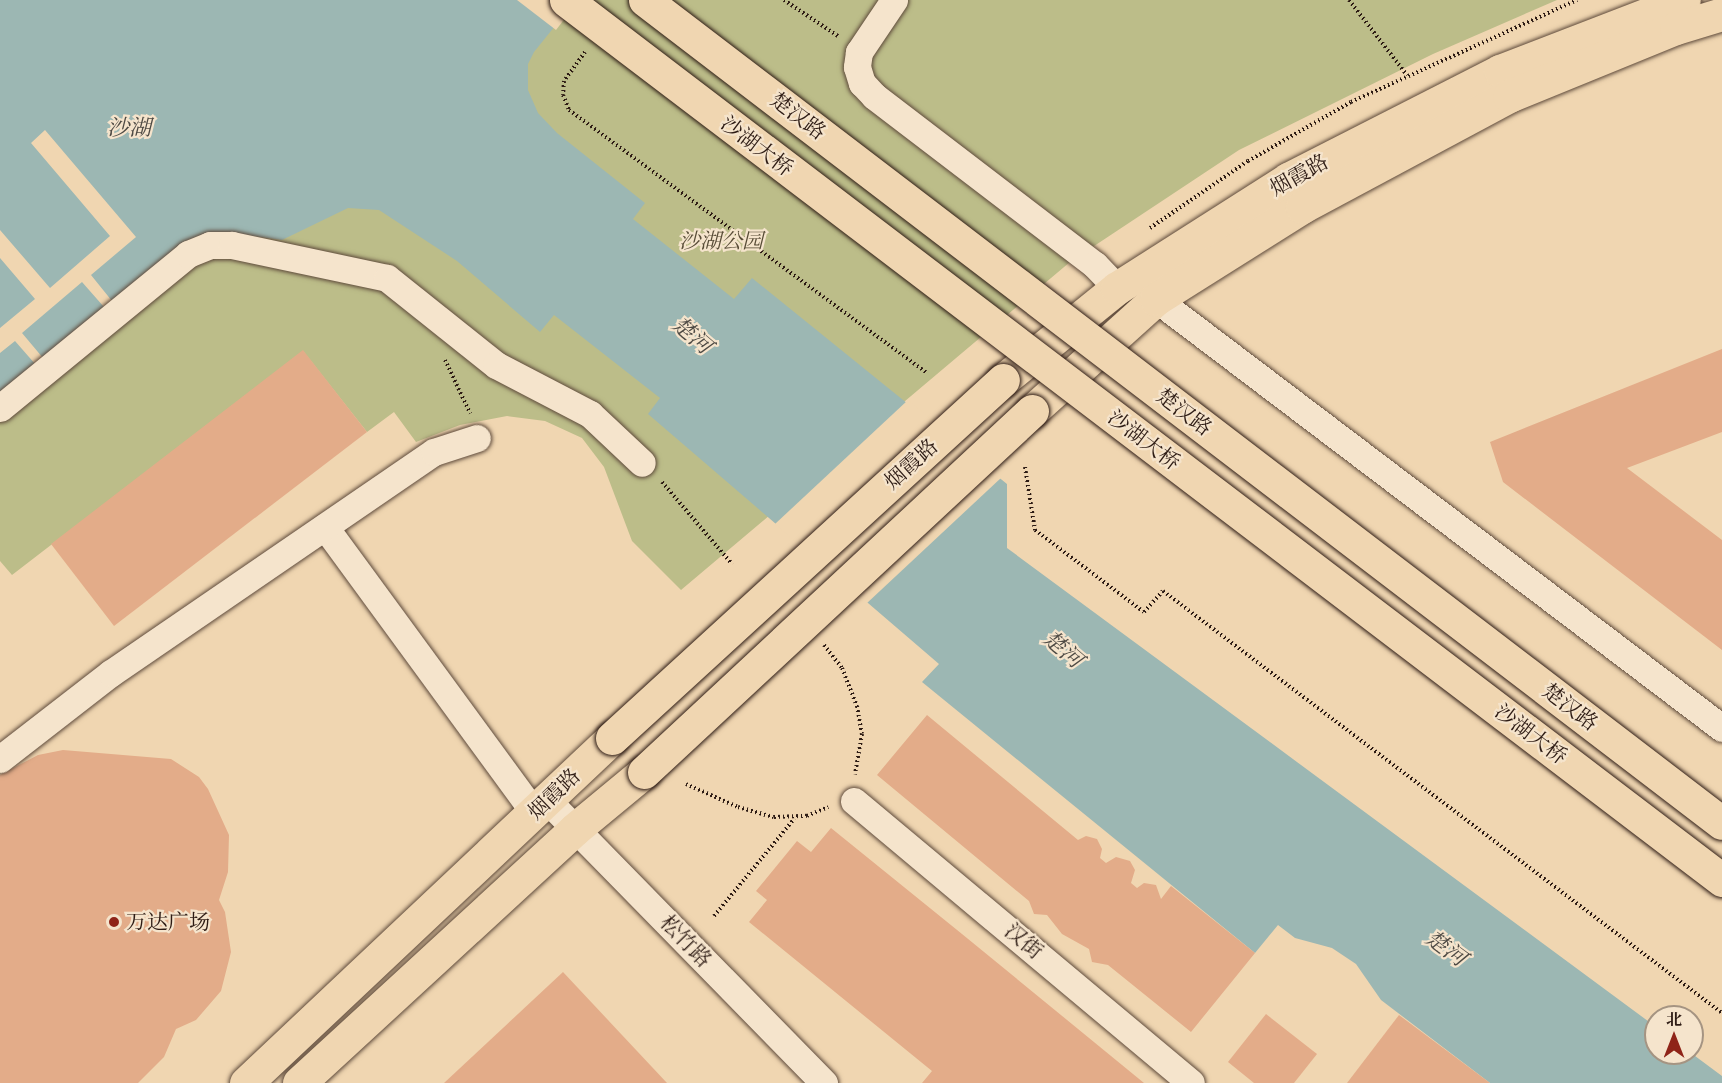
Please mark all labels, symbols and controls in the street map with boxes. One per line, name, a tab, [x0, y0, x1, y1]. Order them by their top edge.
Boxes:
street label: 楚汉路	[765, 87, 831, 145]
street label: 沙湖大桥	[716, 111, 798, 181]
water label: 沙湖	[107, 115, 151, 141]
street label: 烟霞路	[1265, 149, 1333, 201]
park label: 沙湖公园	[679, 228, 763, 254]
water label: 楚河	[667, 311, 717, 359]
street label: 楚汉路	[1151, 383, 1217, 441]
street label: 沙湖大桥	[1103, 405, 1185, 475]
street label: 烟霞路	[879, 434, 943, 494]
water label: 楚河	[1038, 625, 1088, 673]
street label: 楚汉路	[1537, 678, 1603, 736]
street label: 沙湖大桥	[1490, 699, 1572, 769]
street label: 烟霞路	[523, 763, 585, 825]
place label: 万达广场	[126, 909, 210, 935]
street label: 松竹路	[655, 910, 717, 972]
marker: 万达广场	[107, 915, 121, 929]
street label: 汉街	[1000, 918, 1048, 964]
water label: 楚河	[1420, 924, 1472, 972]
north arrow	[1644, 1005, 1704, 1065]
text: 北	[1666, 1007, 1682, 1031]

